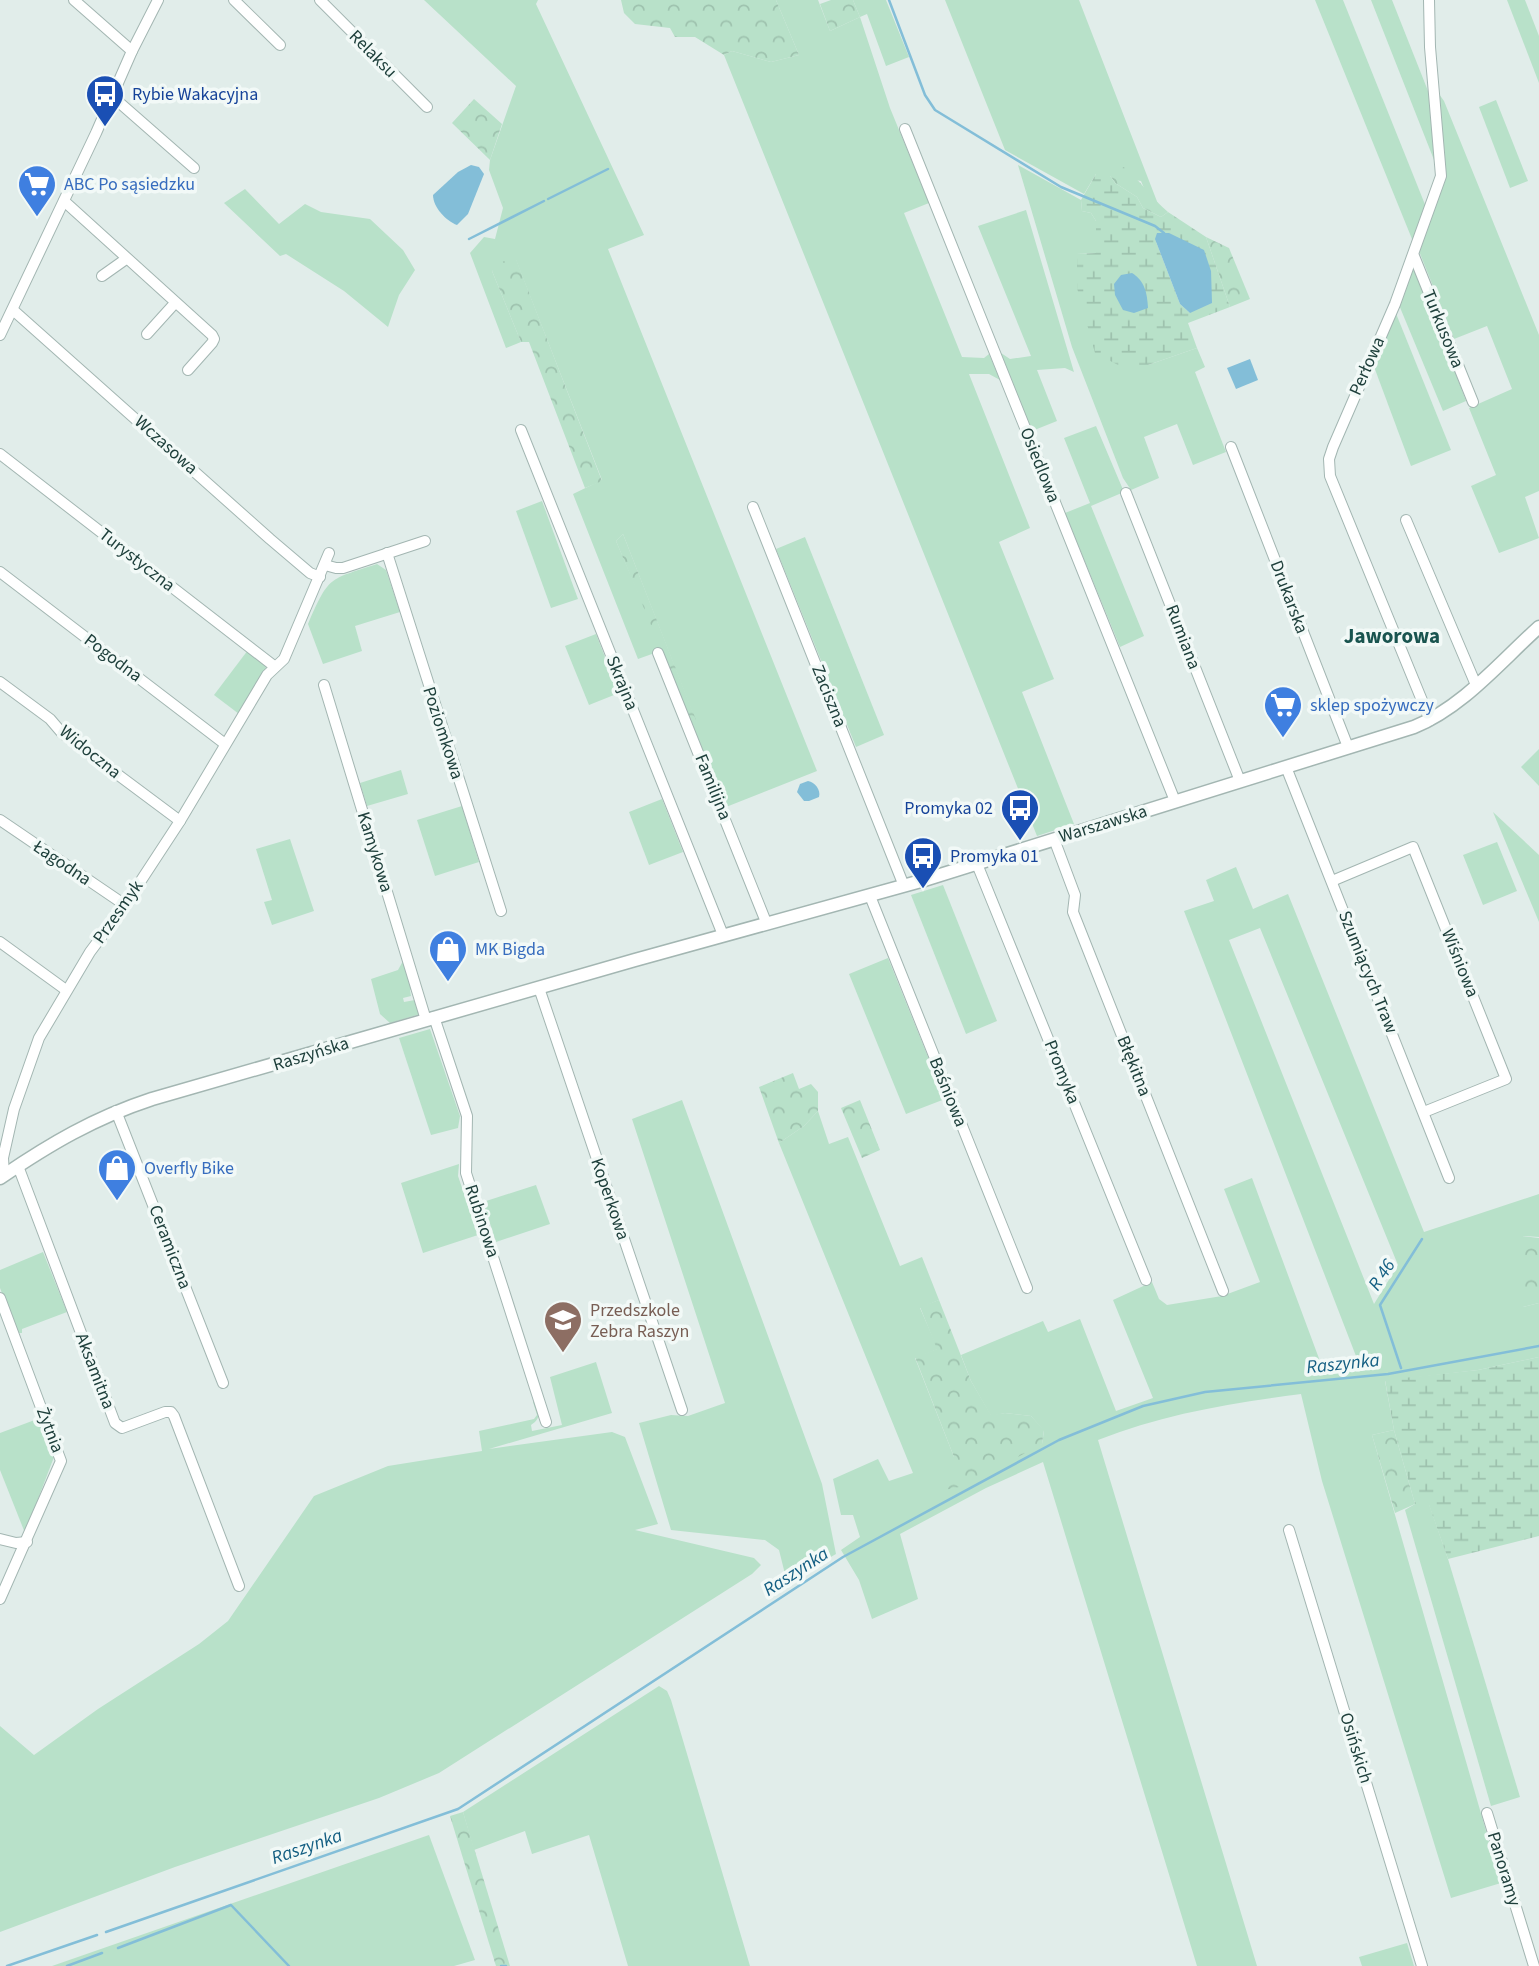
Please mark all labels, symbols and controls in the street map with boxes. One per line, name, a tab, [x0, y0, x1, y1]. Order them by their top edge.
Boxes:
street label: Relaksu	[343, 24, 403, 84]
bus stop icon: Rybie Wakacyjna	[84, 73, 126, 128]
place label: Rybie Wakacyjna	[132, 82, 258, 107]
supermarket icon: ABC Po sąsiedzku	[16, 163, 58, 218]
place label: ABC Po sąsiedzku	[64, 172, 195, 197]
street label: Turkusowa	[1416, 286, 1470, 372]
street label: Perłowa	[1343, 333, 1391, 399]
street label: Wczasowa	[129, 410, 203, 480]
street label: Osiedlowa	[1014, 424, 1066, 506]
street label: Turystyczna	[94, 522, 180, 598]
street label: Drukarska	[1264, 557, 1314, 637]
street label: Rumiana	[1159, 601, 1207, 673]
district label: Jaworowa	[1344, 621, 1440, 651]
street label: Pogodna	[79, 628, 147, 688]
street label: Skrajna	[600, 652, 644, 714]
street label: Zaciszna	[805, 661, 853, 731]
street label: Poziomkowa	[416, 683, 470, 783]
supermarket icon: sklep spożywczy	[1262, 684, 1304, 739]
place label: sklep spożywczy	[1310, 693, 1434, 718]
street label: Widoczna	[54, 719, 126, 785]
street label: Familijna	[688, 750, 738, 824]
bus stop icon: Promyka 02	[999, 787, 1041, 842]
place label: Promyka 02	[904, 796, 993, 821]
street label: Warszawska	[1056, 799, 1150, 849]
street label: Kamykowa	[351, 809, 399, 895]
street label: Łagodna	[27, 834, 96, 892]
bus stop icon: Promyka 01	[902, 835, 944, 890]
place label: Promyka 01	[950, 844, 1039, 869]
street label: Przesmyk	[87, 875, 149, 949]
street label: Szumiących Traw	[1332, 907, 1404, 1037]
street label: Wiśniowa	[1435, 925, 1485, 1001]
shop icon: MK Bigda	[427, 928, 469, 983]
place label: MK Bigda	[475, 937, 545, 962]
street label: Raszyńska	[270, 1031, 352, 1077]
street label: Błękitna	[1111, 1032, 1157, 1100]
street label: Promyka	[1038, 1036, 1086, 1108]
street label: Baśniowa	[923, 1053, 973, 1131]
shop icon: Overfly Bike	[96, 1147, 138, 1202]
street label: Koperkowa	[584, 1155, 636, 1243]
place label: Overfly Bike	[144, 1156, 234, 1181]
street label: Rubinowa	[458, 1181, 506, 1261]
street label: Ceramiczna	[143, 1201, 197, 1293]
water label: R 46	[1362, 1253, 1403, 1296]
place label: Przedszkole Zebra Raszyn	[590, 1298, 689, 1344]
school or university icon: Przedszkole Zebra Raszyn	[542, 1299, 584, 1354]
street label: Aksamitna	[69, 1329, 121, 1413]
water label: Raszynka	[1305, 1347, 1381, 1381]
street label: Żytnia	[30, 1403, 70, 1457]
water label: Raszynka	[758, 1541, 834, 1603]
street label: Osińskich	[1333, 1710, 1379, 1786]
water label: Raszynka	[268, 1822, 346, 1872]
street label: Panoramy	[1481, 1829, 1527, 1910]

